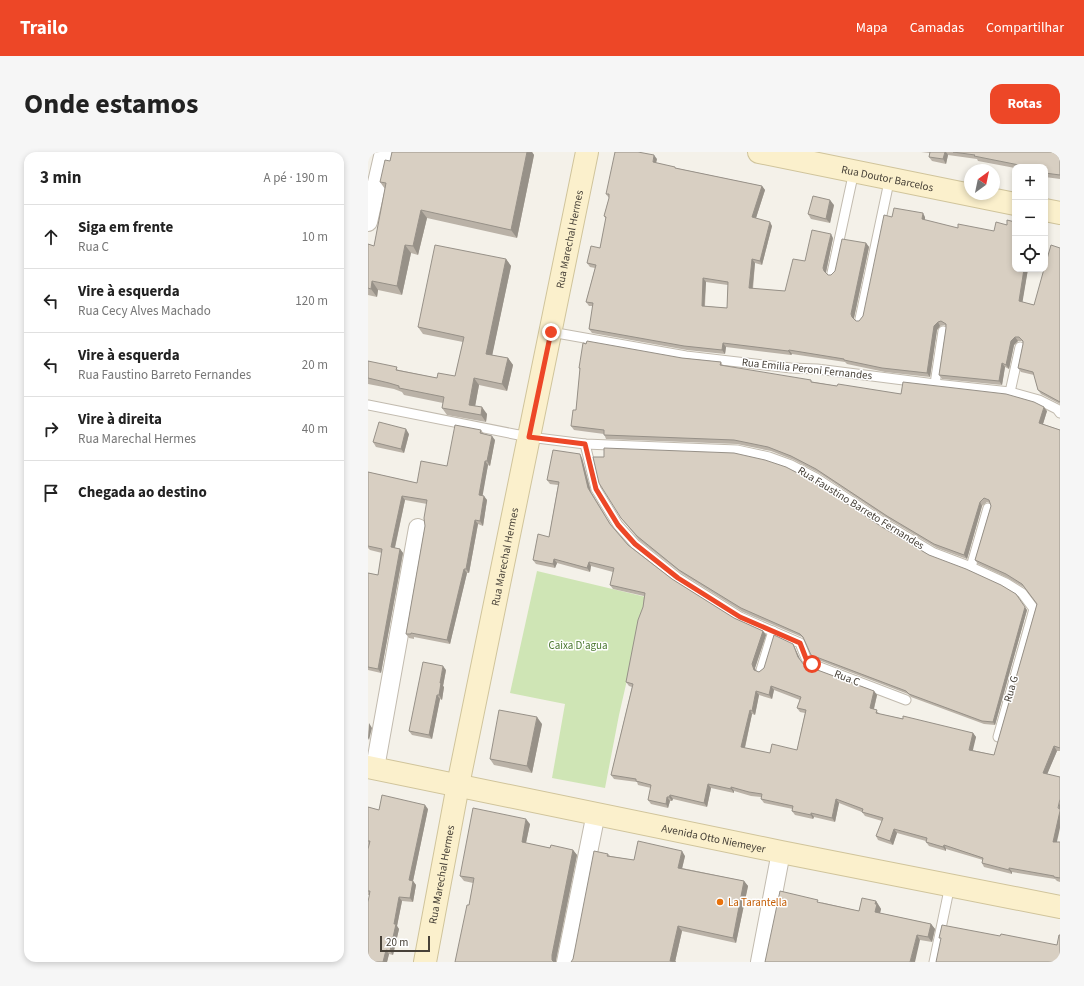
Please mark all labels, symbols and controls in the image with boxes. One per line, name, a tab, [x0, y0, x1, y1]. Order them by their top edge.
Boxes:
text: Trailo	[20, 15, 68, 42]
text: Mapa	[856, 18, 888, 38]
text: Camadas	[910, 18, 964, 38]
text: Compartilhar	[986, 18, 1064, 38]
text: Onde estamos	[24, 84, 198, 124]
button: Rotas	[990, 84, 1060, 124]
street label: Rua Doutor Barcelos	[840, 161, 935, 195]
north arrow	[964, 164, 1000, 200]
map controls	[1012, 164, 1048, 272]
button: +	[1012, 164, 1048, 200]
text: 3 min	[40, 166, 81, 190]
text: A pé · 190 m	[263, 169, 328, 187]
street label: Rua Marechal Hermes	[552, 188, 587, 290]
button: −	[1012, 200, 1048, 236]
text: Siga em frente	[78, 217, 173, 238]
icon: ahead	[40, 226, 62, 248]
text: 10 m	[302, 228, 328, 246]
button: locate	[1012, 236, 1048, 272]
text: Rua C	[78, 238, 109, 256]
text: Vire à esquerda	[78, 281, 180, 302]
icon: left	[40, 290, 62, 312]
text: 120 m	[295, 292, 328, 310]
text: Rua Cecy Alves Machado	[78, 302, 211, 320]
route end	[542, 323, 560, 341]
text: Vire à esquerda	[78, 345, 180, 366]
icon: left	[40, 354, 62, 376]
street label: Rua Emilia Peroni Fernandes	[741, 355, 873, 383]
text: 20 m	[302, 356, 328, 374]
text: Rua Faustino Barreto Fernandes	[78, 366, 251, 384]
text: Vire à direita	[78, 409, 162, 430]
icon: right	[40, 418, 62, 440]
text: 40 m	[302, 420, 328, 438]
text: Rua Marechal Hermes	[78, 430, 196, 448]
street label: Rua Faustino Barreto Fernandes	[795, 463, 927, 553]
icon: arrive	[40, 482, 62, 504]
text: Chegada ao destino	[78, 482, 207, 503]
street label: Rua Marechal Hermes	[487, 506, 522, 607]
park label: Caixa D'agua	[548, 638, 608, 653]
route start	[803, 655, 821, 673]
street label: Rua C	[832, 666, 862, 690]
street label: Rua G	[1000, 674, 1022, 704]
street label: Avenida Otto Niemeyer	[660, 820, 767, 856]
street label: Rua Marechal Hermes	[425, 824, 458, 925]
place label: La Tarantella	[728, 895, 787, 910]
marker: La Tarantella	[715, 897, 725, 907]
scale bar	[380, 934, 430, 953]
text: 20 m	[386, 935, 408, 950]

